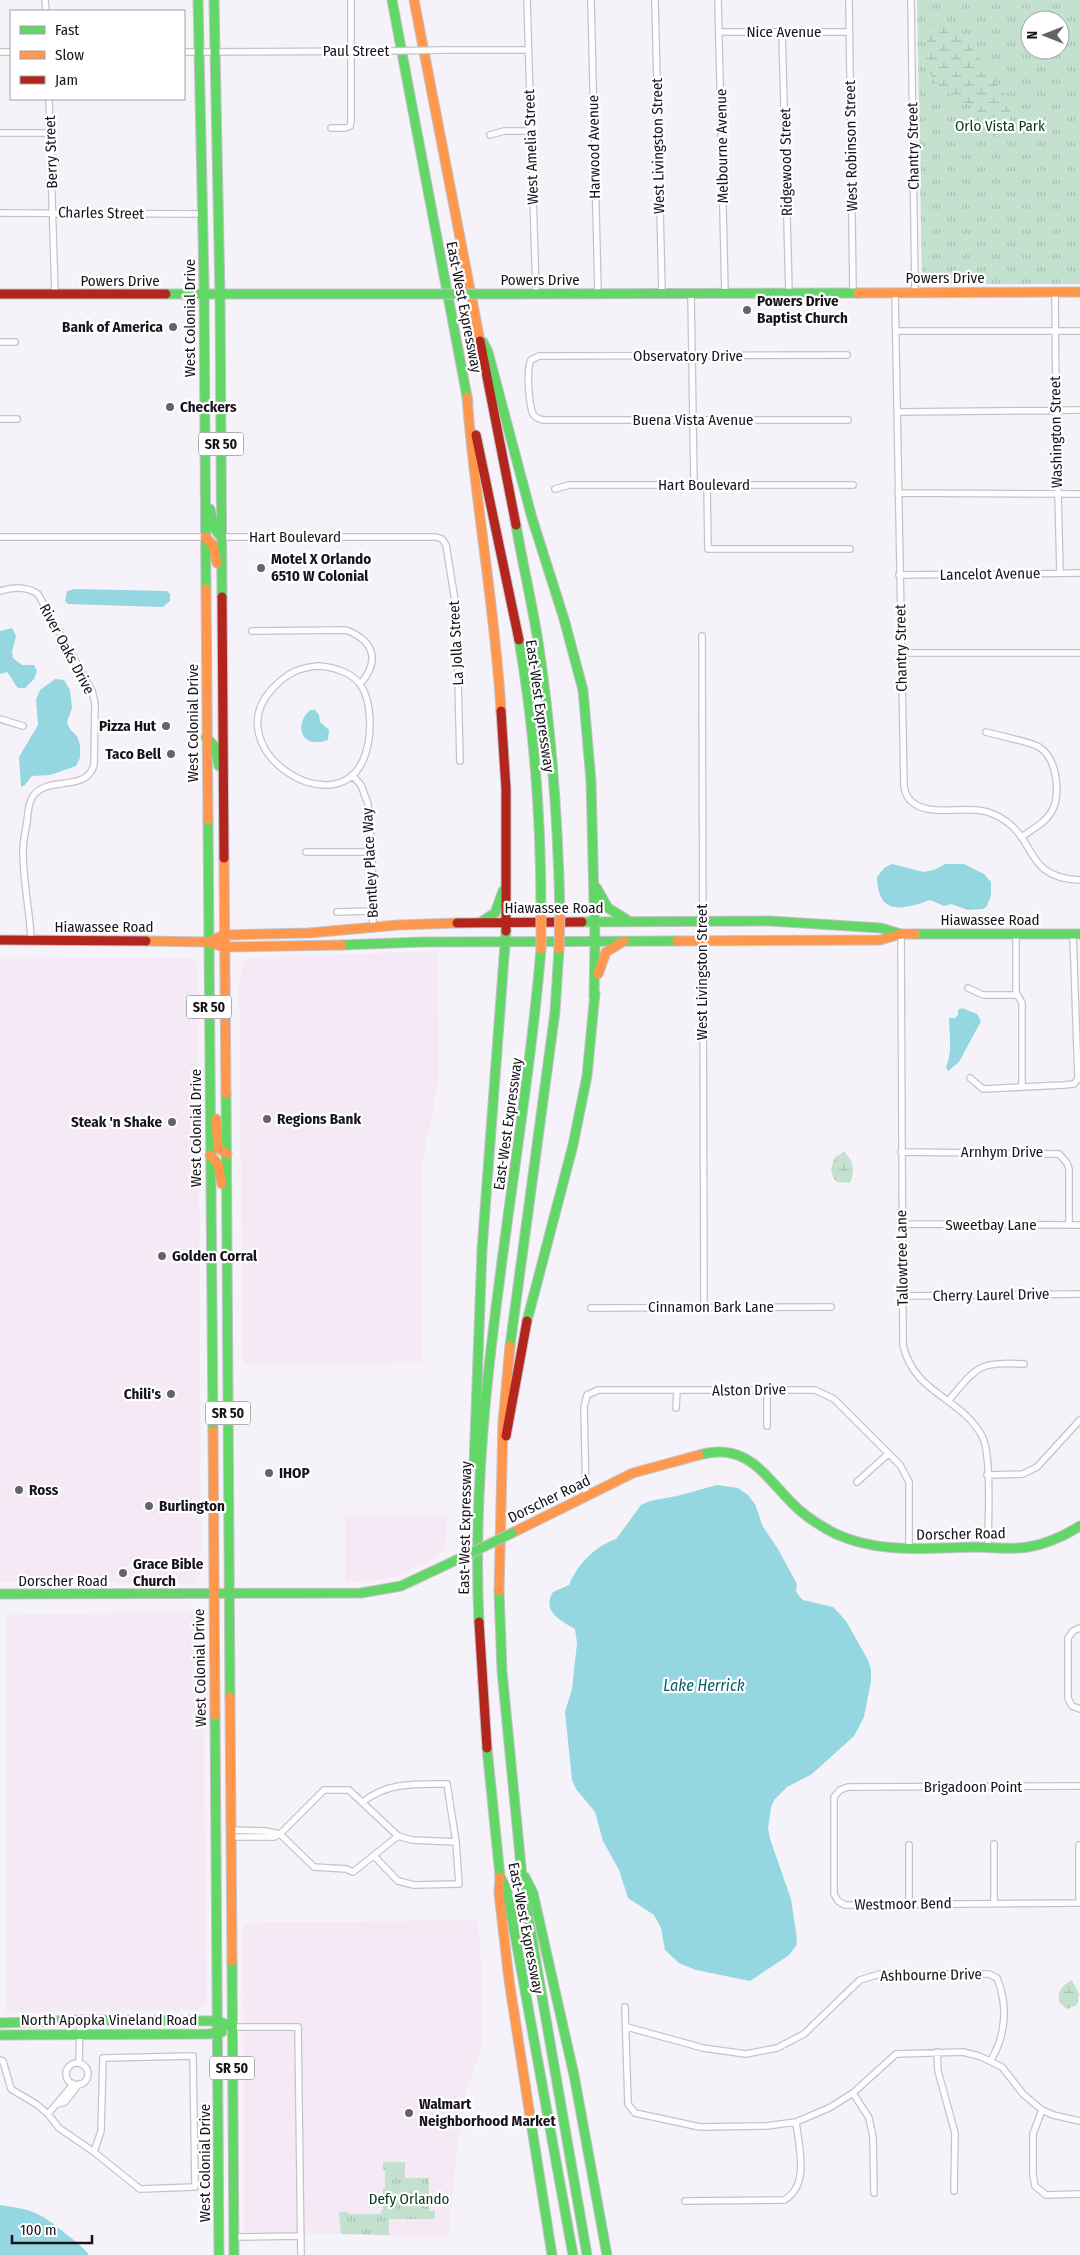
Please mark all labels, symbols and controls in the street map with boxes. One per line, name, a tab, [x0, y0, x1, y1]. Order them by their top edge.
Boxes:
legend	[10, 10, 185, 100]
north arrow	[1020, 10, 1070, 60]
text: Fast	[55, 21, 79, 39]
street label: Nice Avenue	[746, 23, 822, 41]
text: N	[1024, 31, 1041, 39]
street label: Paul Street	[323, 42, 389, 60]
text: Slow	[55, 46, 84, 64]
text: Jam	[55, 71, 78, 89]
street label: West Livingston Street	[648, 78, 668, 214]
street label: West Robinson Street	[841, 80, 861, 212]
street label: Melbourne Avenue	[712, 88, 732, 204]
street label: West Amelia Street	[520, 89, 542, 205]
street label: Harwood Avenue	[584, 95, 604, 199]
street label: Chantry Street	[903, 102, 923, 190]
street label: Ridgewood Street	[776, 108, 796, 216]
street label: Berry Street	[41, 115, 61, 189]
park label: Orlo Vista Park	[955, 117, 1045, 135]
street label: Charles Street	[58, 203, 144, 223]
street label: East-West Expressway	[442, 240, 486, 375]
street label: West Colonial Drive	[181, 259, 199, 377]
street label: Powers Drive	[905, 269, 985, 287]
street label: Powers Drive	[500, 271, 580, 289]
street label: Powers Drive	[80, 272, 160, 290]
place label: Powers Drive Baptist Church	[757, 292, 848, 327]
marker: Powers Drive Baptist Church	[741, 304, 753, 316]
place label: Bank of America	[62, 318, 164, 336]
marker: Bank of America	[167, 321, 179, 333]
street label: Observatory Drive	[633, 347, 743, 365]
street label: Washington Street	[1046, 376, 1066, 488]
place label: Checkers	[180, 398, 237, 416]
marker: Checkers	[164, 401, 176, 413]
street label: Buena Vista Avenue	[633, 411, 753, 429]
road number: SR 50	[198, 432, 244, 456]
street label: Hart Boulevard	[658, 476, 750, 494]
street label: Hart Boulevard	[249, 528, 341, 546]
place label: Motel X Orlando 6510 W Colonial	[271, 550, 371, 585]
marker: Motel X Orlando 6510 W Colonial	[255, 562, 267, 574]
street label: Lancelot Avenue	[940, 564, 1040, 584]
street label: La Jolla Street	[445, 600, 467, 686]
street label: River Oaks Drive	[36, 601, 98, 697]
street label: Chantry Street	[891, 604, 911, 692]
street label: East-West Expressway	[522, 639, 558, 774]
street label: West Colonial Drive	[184, 664, 202, 782]
place label: Pizza Hut	[99, 717, 157, 735]
marker: Pizza Hut	[160, 720, 172, 732]
place label: Taco Bell	[105, 745, 162, 763]
marker: Taco Bell	[165, 748, 177, 760]
street label: Bentley Place Way	[358, 807, 382, 919]
street label: Hiawassee Road	[504, 899, 604, 917]
street label: West Livingston Street	[693, 904, 711, 1040]
street label: Hiawassee Road	[940, 911, 1040, 929]
street label: Hiawassee Road	[54, 918, 154, 936]
road number: SR 50	[186, 996, 232, 1019]
street label: East-West Expressway	[490, 1056, 526, 1191]
street label: West Colonial Drive	[187, 1069, 205, 1187]
place label: Regions Bank	[277, 1110, 361, 1128]
place label: Steak 'n Shake	[71, 1113, 162, 1131]
marker: Regions Bank	[261, 1113, 273, 1125]
marker: Steak 'n Shake	[166, 1116, 178, 1128]
street label: Arnhym Drive	[961, 1143, 1043, 1161]
street label: Tallowtree Lane	[892, 1210, 912, 1306]
street label: Sweetbay Lane	[945, 1216, 1037, 1234]
place label: Golden Corral	[172, 1247, 258, 1265]
marker: Golden Corral	[156, 1250, 168, 1262]
street label: Cherry Laurel Drive	[933, 1285, 1049, 1305]
street label: Cinnamon Bark Lane	[648, 1298, 774, 1316]
street label: Alston Drive	[712, 1380, 786, 1400]
place label: Chili's	[124, 1385, 161, 1403]
marker: Chili's	[165, 1388, 177, 1400]
road number: SR 50	[206, 1402, 250, 1425]
street label: East-West Expressway	[455, 1461, 475, 1595]
place label: IHOP	[279, 1464, 310, 1482]
marker: IHOP	[263, 1467, 275, 1479]
street label: Dorscher Road	[505, 1471, 593, 1527]
place label: Ross	[29, 1481, 59, 1499]
marker: Ross	[13, 1484, 25, 1496]
place label: Burlington	[159, 1497, 225, 1515]
marker: Burlington	[143, 1500, 155, 1512]
street label: Dorscher Road	[916, 1524, 1006, 1544]
place label: Grace Bible Church	[133, 1555, 204, 1590]
marker: Grace Bible Church	[117, 1567, 129, 1579]
street label: Dorscher Road	[18, 1572, 108, 1590]
street label: West Colonial Drive	[190, 1609, 210, 1727]
water label: Lake Herrick	[663, 1676, 745, 1695]
street label: Brigadoon Point	[924, 1778, 1022, 1796]
street label: East-West Expressway	[504, 1861, 548, 1996]
street label: Westmoor Bend	[854, 1894, 952, 1914]
street label: Ashbourne Drive	[880, 1965, 982, 1985]
street label: North Apopka Vineland Road	[21, 2011, 197, 2029]
road number: SR 50	[210, 2056, 254, 2080]
place label: Walmart Neighborhood Market	[419, 2095, 556, 2130]
street label: West Colonial Drive	[196, 2104, 214, 2222]
marker: Walmart Neighborhood Market	[403, 2107, 415, 2119]
park label: Defy Orlando	[369, 2190, 449, 2208]
scale bar	[12, 2212, 92, 2244]
text: 100 m	[20, 2221, 57, 2239]

